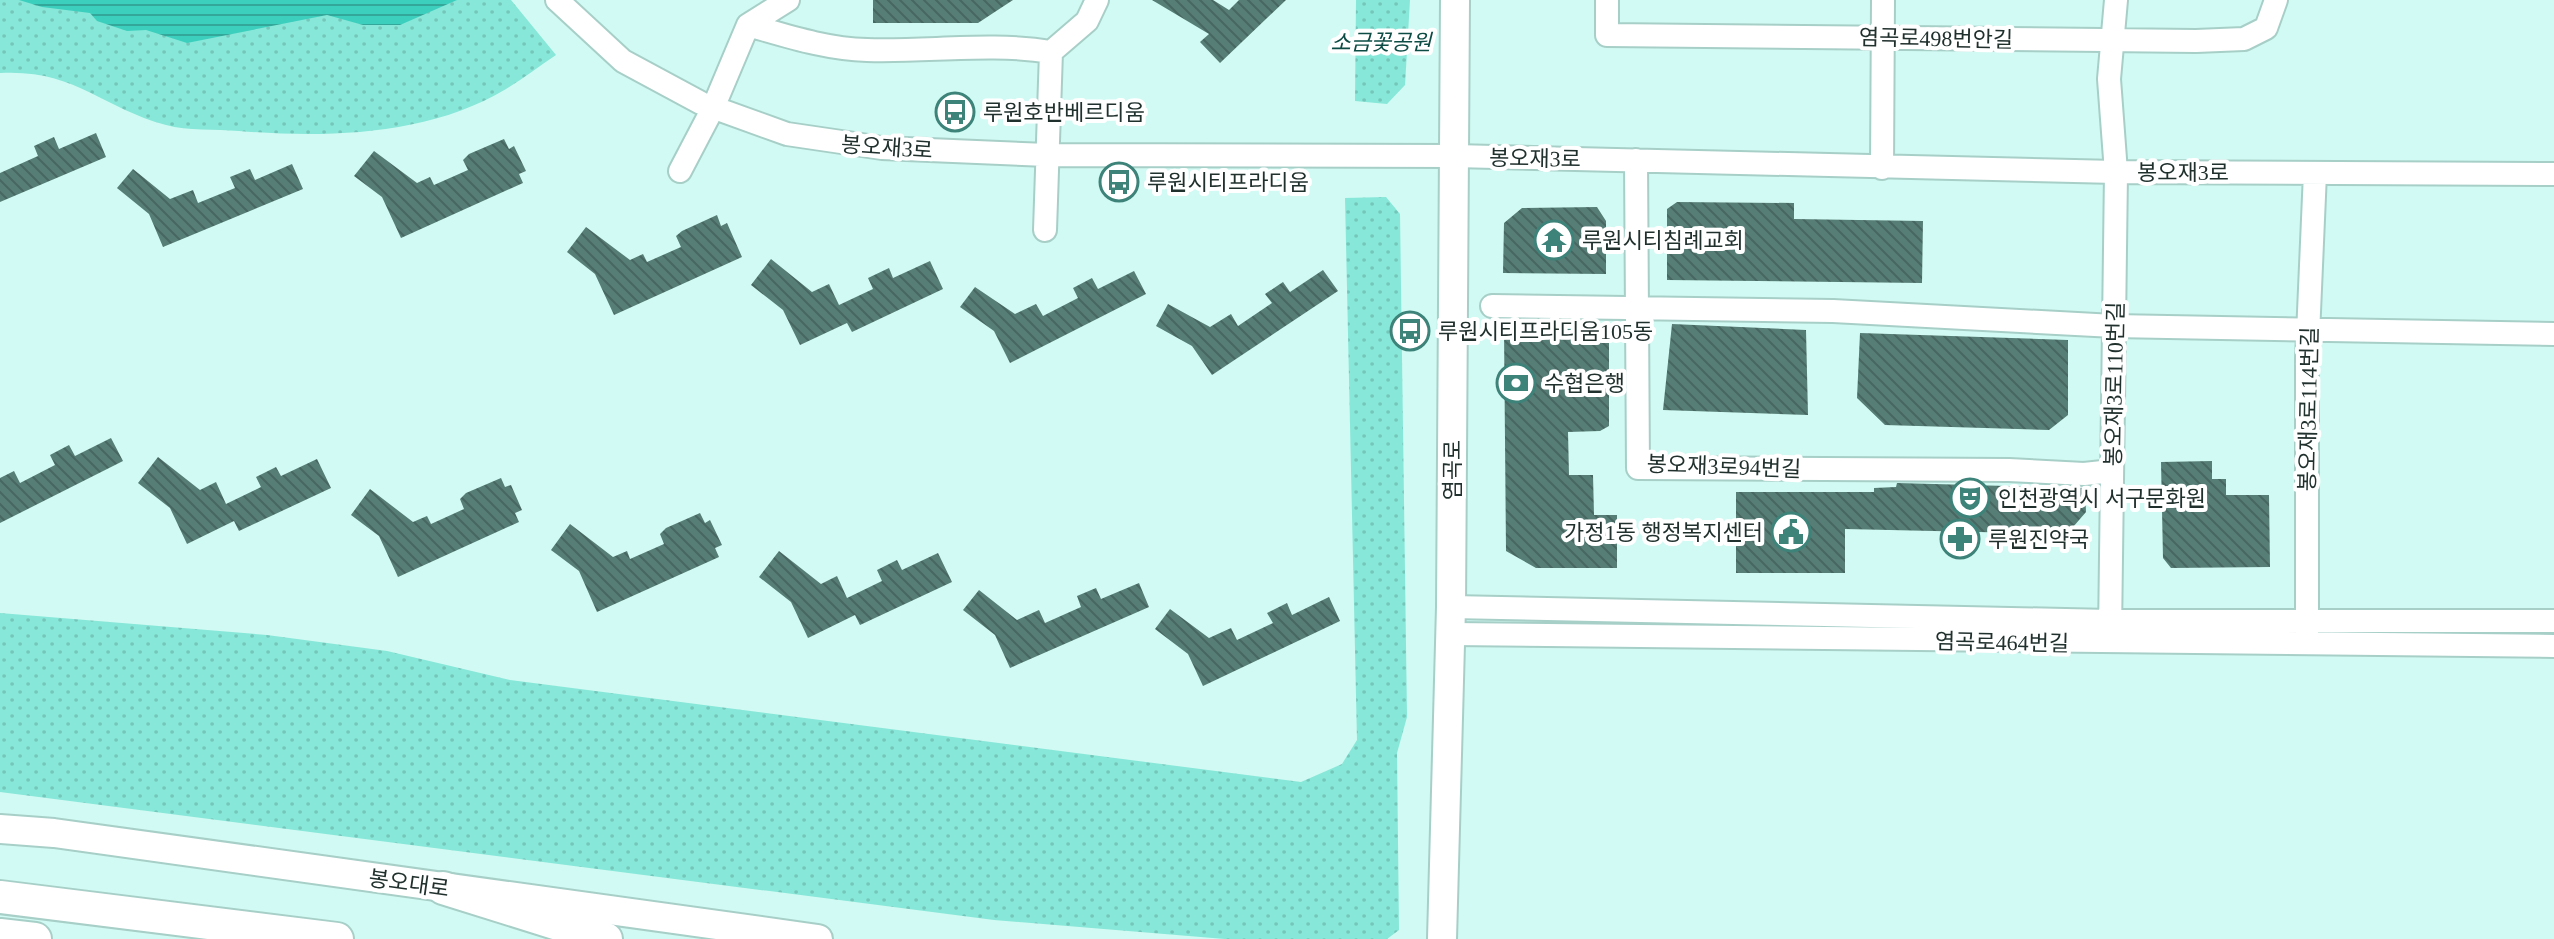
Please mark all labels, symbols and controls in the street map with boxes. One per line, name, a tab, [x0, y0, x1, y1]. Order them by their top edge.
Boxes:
street label: 염곡로498번안길	[1859, 25, 2013, 52]
park label: 소금꽃공원	[1330, 30, 1433, 55]
bus stop icon: 루원호반베르디움	[934, 91, 976, 133]
place label: 루원호반베르디움	[983, 100, 1145, 125]
street label: 봉오재3로	[840, 132, 934, 163]
street label: 봉오재3로	[1489, 145, 1581, 172]
street label: 봉오재3로	[2137, 160, 2229, 185]
bus stop icon: 루원시티프라디움	[1098, 161, 1140, 203]
place label: 루원시티프라디움	[1147, 170, 1309, 195]
temple icon: 루원시티침례교회	[1533, 219, 1575, 261]
place label: 루원시티침례교회	[1582, 228, 1744, 253]
street label: 봉오재3로110번길	[2101, 301, 2128, 467]
bus stop icon: 루원시티프라디움105동	[1389, 310, 1431, 352]
place label: 루원시티프라디움105동	[1438, 319, 1653, 344]
street label: 봉오재3로114번길	[2295, 326, 2322, 492]
bank icon: 수협은행	[1495, 362, 1537, 404]
place label: 수협은행	[1544, 371, 1625, 396]
street label: 염곡로	[1440, 440, 1465, 500]
street label: 봉오재3로94번길	[1646, 451, 1802, 482]
theatre icon: 인천광역시 서구문화원	[1949, 477, 1991, 519]
place label: 인천광역시 서구문화원	[1998, 486, 2206, 511]
public building icon: 가정1동 행정복지센터	[1770, 511, 1812, 553]
pharmacy icon: 루원진약국	[1939, 518, 1981, 560]
place label: 가정1동 행정복지센터	[1564, 520, 1763, 545]
place label: 루원진약국	[1988, 527, 2089, 552]
street label: 염곡로464번길	[1935, 629, 2069, 656]
street label: 봉오대로	[367, 865, 451, 902]

